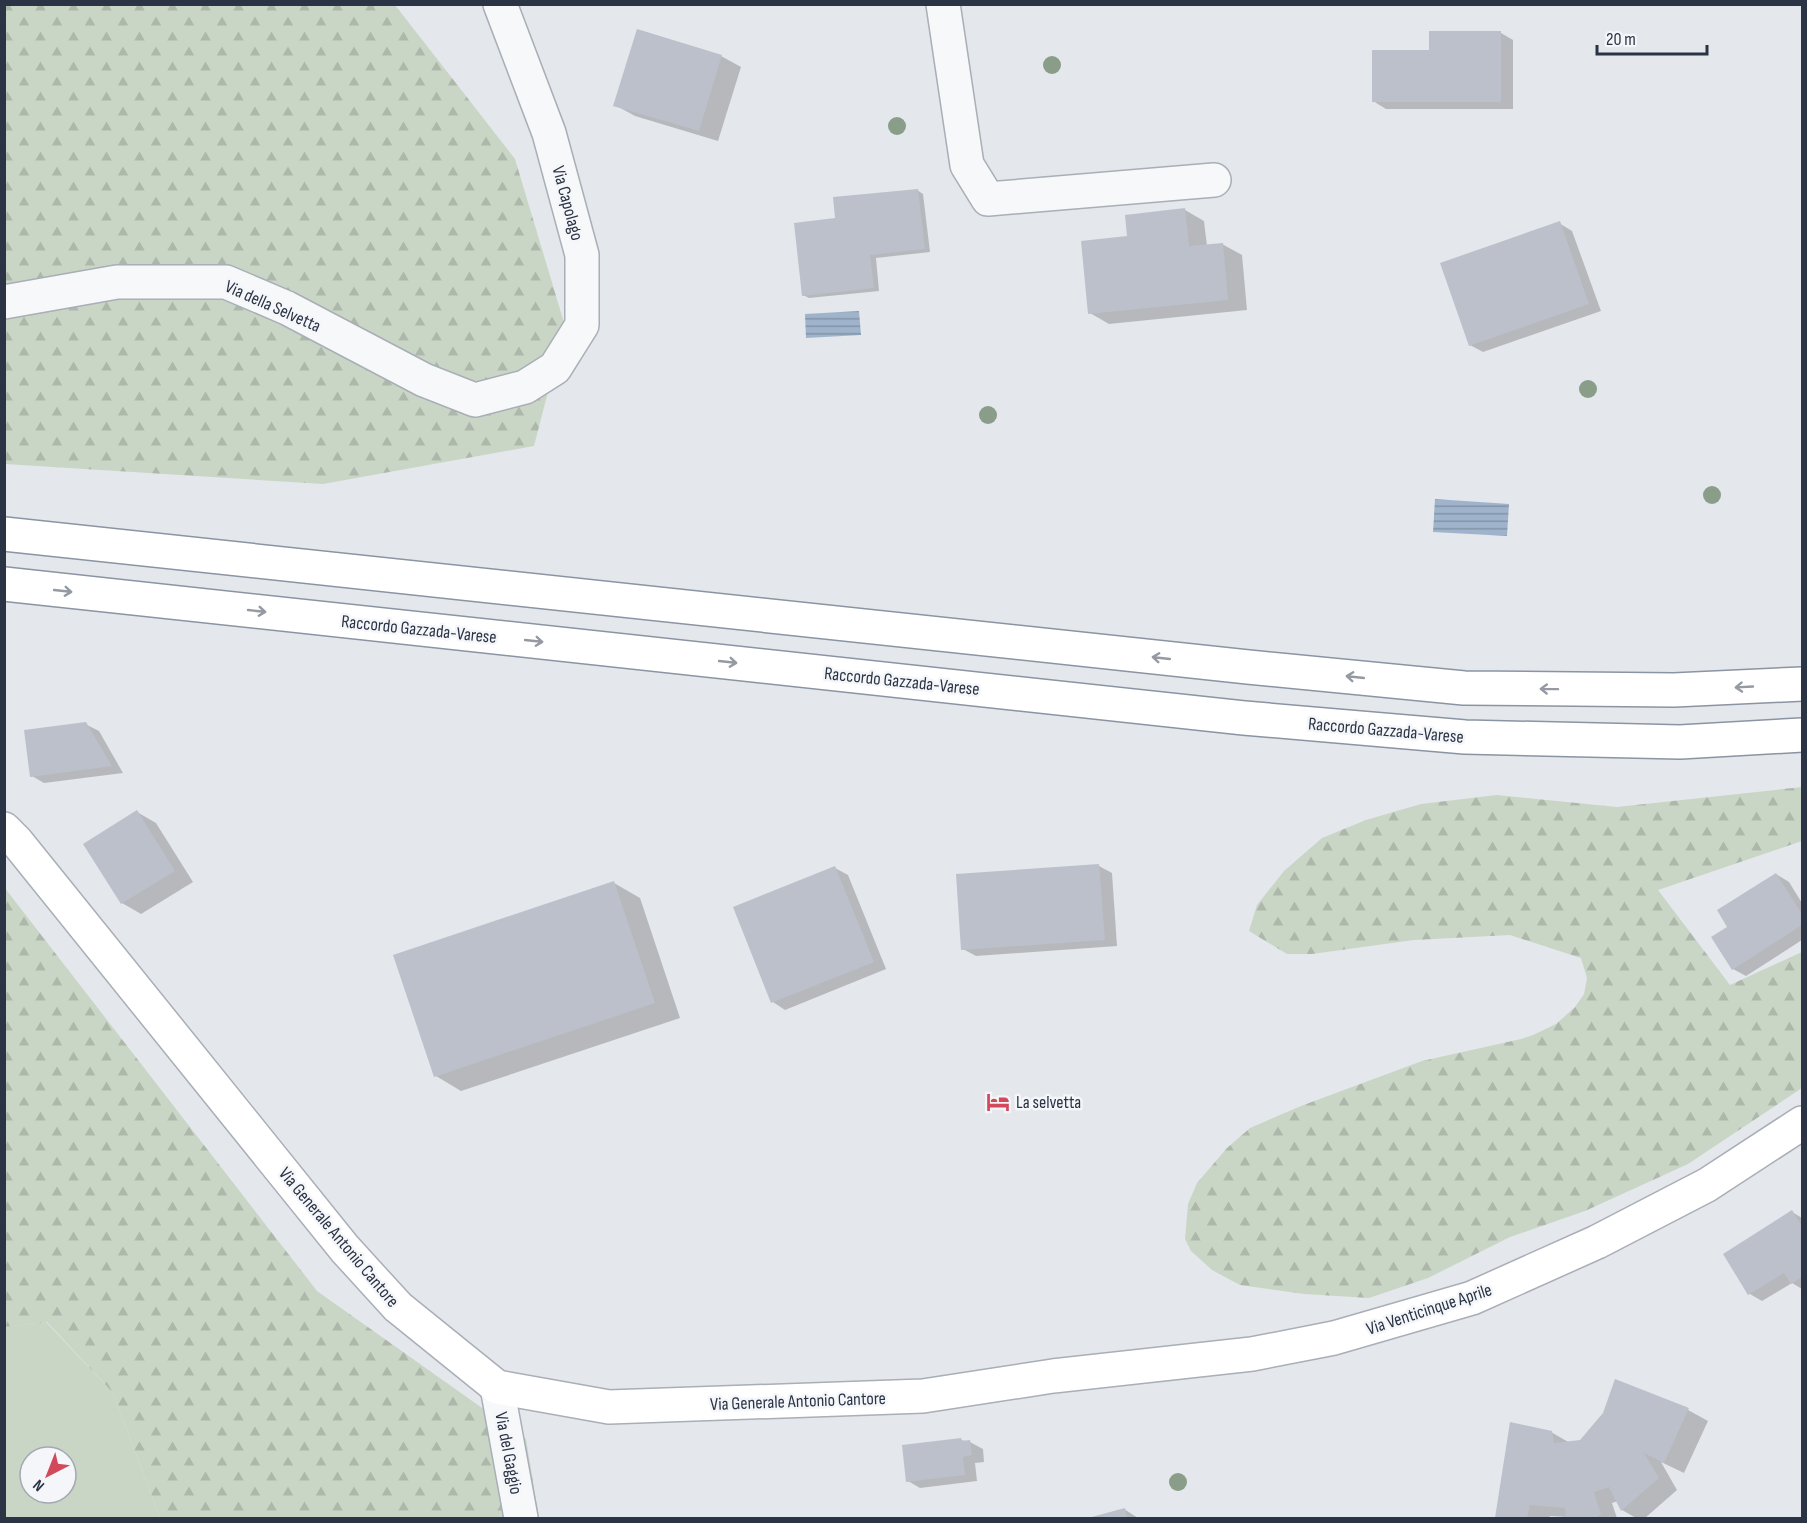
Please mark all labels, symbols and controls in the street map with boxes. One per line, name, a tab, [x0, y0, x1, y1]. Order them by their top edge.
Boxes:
scale bar	[1597, 18, 1706, 56]
text: 20 m	[1606, 29, 1636, 50]
street label: Via Capolago	[547, 164, 588, 243]
street label: Via della Selvetta	[222, 276, 324, 337]
one-way arrow	[52, 585, 72, 596]
one-way arrow	[246, 606, 266, 617]
street label: Raccordo Gazzada-Varese	[340, 611, 498, 648]
one-way arrow	[524, 636, 543, 647]
one-way arrow	[1151, 652, 1171, 663]
one-way arrow	[717, 657, 737, 668]
street label: Raccordo Gazzada-Varese	[823, 663, 981, 700]
one-way arrow	[1345, 671, 1365, 682]
one-way arrow	[1735, 681, 1755, 692]
one-way arrow	[1540, 683, 1560, 695]
street label: Raccordo Gazzada-Varese	[1307, 713, 1465, 748]
hotel icon: La selvetta	[985, 1089, 1011, 1115]
place label: La selvetta	[1016, 1092, 1081, 1113]
street label: Via Generale Antonio Cantore	[274, 1163, 403, 1311]
street label: Via Venticinque Aprile	[1364, 1279, 1495, 1340]
street label: Via Generale Antonio Cantore	[710, 1388, 886, 1415]
street label: Via del Gaggio	[490, 1410, 527, 1496]
north arrow	[18, 1445, 78, 1505]
text: N	[29, 1475, 48, 1495]

